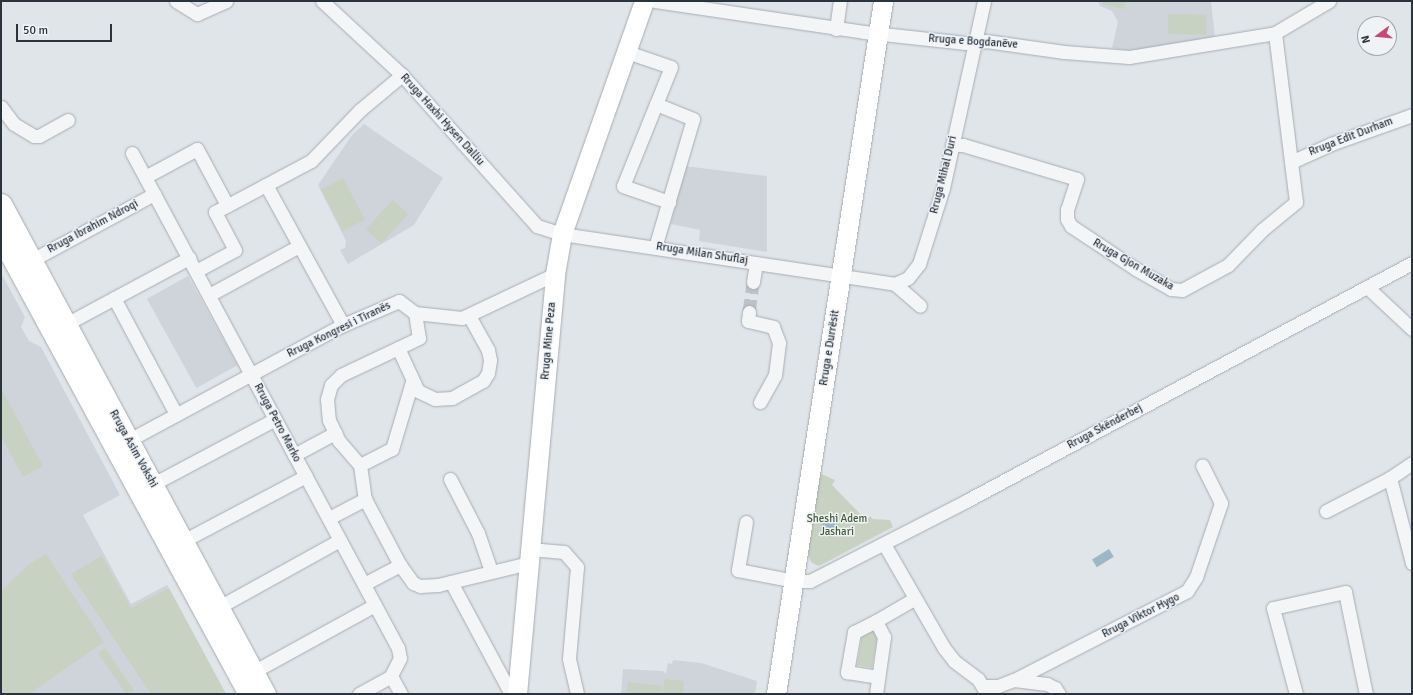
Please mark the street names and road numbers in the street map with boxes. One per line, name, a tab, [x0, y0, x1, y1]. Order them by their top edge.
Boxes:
street label: Rruga e Bogdanëve	[928, 32, 1018, 52]
street label: Rruga Haxhi Hysen Dalliu	[397, 71, 487, 169]
street label: Rruga Edit Durham	[1307, 115, 1395, 159]
street label: Rruga Mihal Duri	[928, 135, 960, 215]
street label: Rruga Ibrahim Ndroqi	[45, 197, 141, 257]
street label: Rruga Gjon Muzaka	[1090, 236, 1176, 294]
street label: Rruga Milan Shuflaj	[655, 240, 749, 268]
street label: Rruga Kongresi i Tiranës	[285, 299, 393, 361]
street label: Rruga Mine Peza	[539, 301, 559, 381]
street label: Rruga e Durrësit	[817, 309, 843, 387]
street label: Rruga Petro Marko	[251, 381, 303, 465]
street label: Rruga Skënderbej	[1065, 402, 1145, 452]
street label: Rruga Asim Vokshi	[106, 408, 160, 490]
street label: Rruga Viktor Hygo	[1100, 591, 1182, 641]

